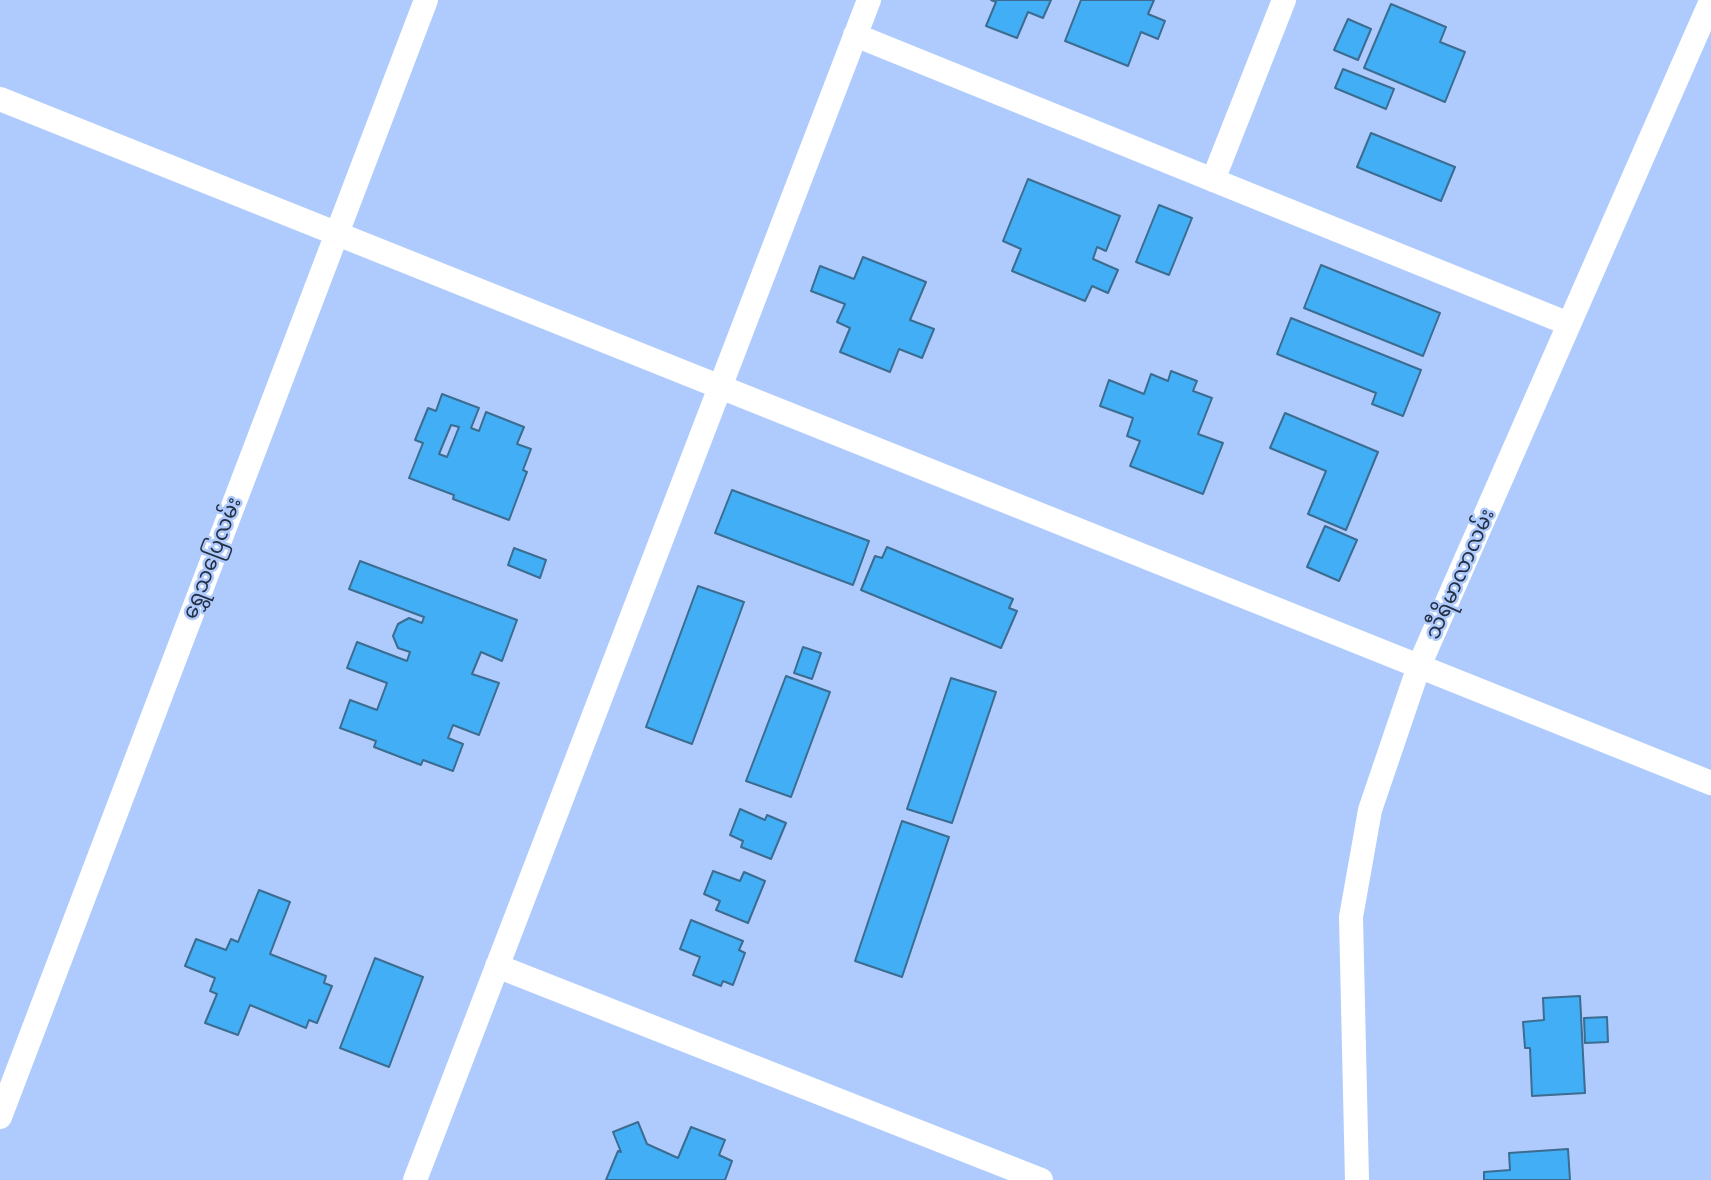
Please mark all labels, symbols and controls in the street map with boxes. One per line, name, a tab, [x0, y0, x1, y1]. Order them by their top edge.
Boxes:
street label: ရွှေသပြေလမ်း	[177, 494, 247, 622]
street label: သီရိမာလာလမ်း	[1420, 505, 1500, 643]

